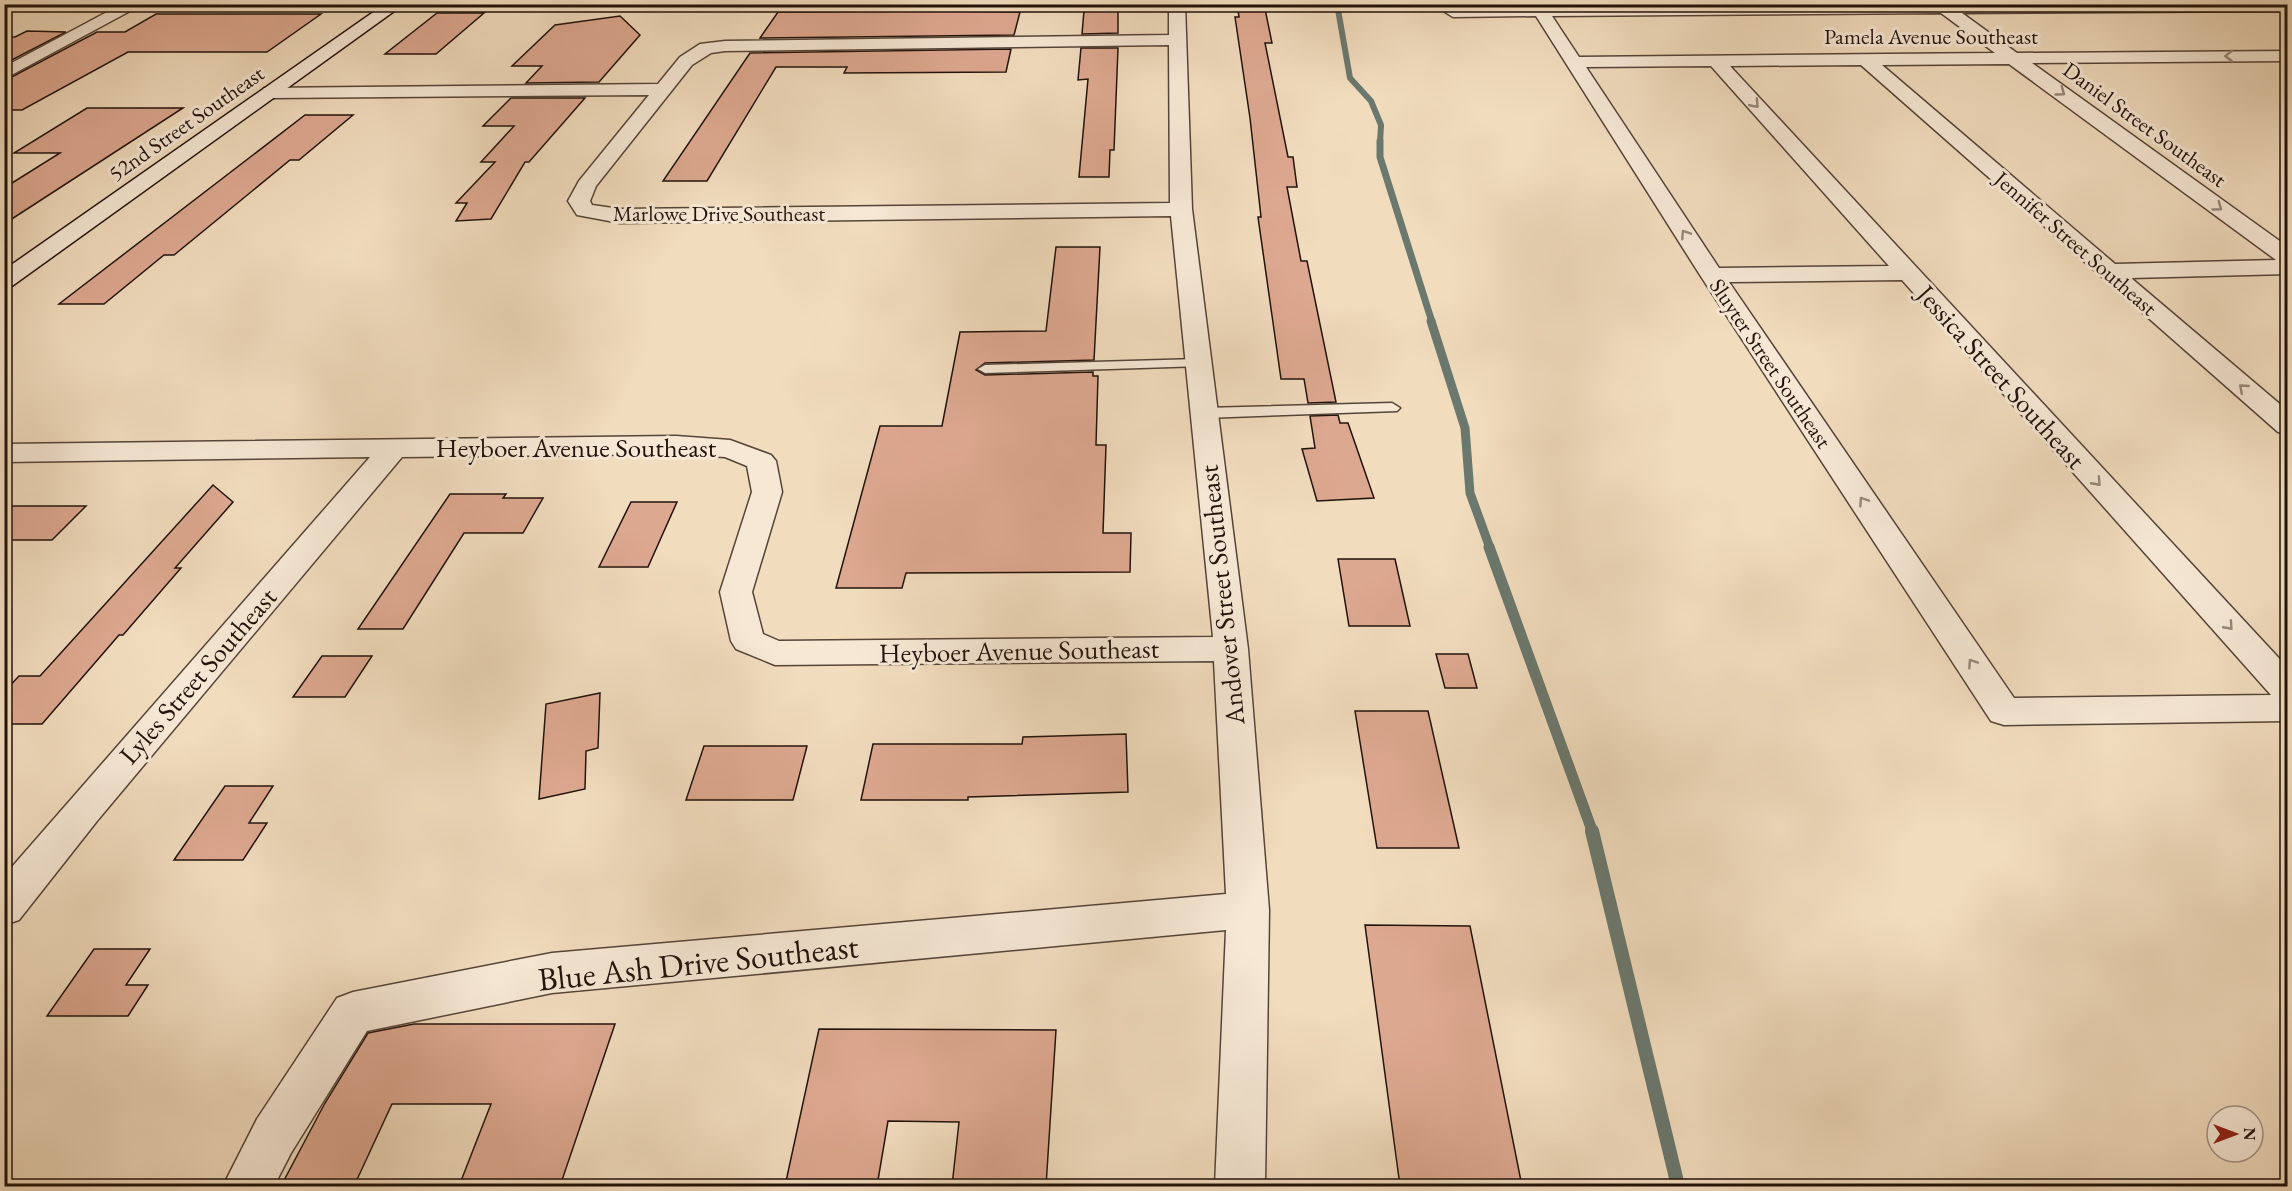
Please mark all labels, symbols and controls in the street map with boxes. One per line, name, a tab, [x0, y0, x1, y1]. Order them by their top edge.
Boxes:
street label: Pamela Avenue Southeast	[1824, 22, 2038, 51]
one-way arrow	[2225, 50, 2234, 63]
street label: Daniel Street Southeast	[2057, 55, 2232, 194]
street label: 52nd Street Southeast	[103, 59, 270, 188]
one-way arrow	[2054, 85, 2065, 96]
one-way arrow	[1748, 97, 1759, 108]
street label: Jennifer Street Southeast	[1987, 163, 2163, 322]
street label: Marlowe Drive Southeast	[613, 199, 825, 228]
one-way arrow	[2212, 200, 2223, 211]
one-way arrow	[1681, 230, 1693, 240]
street label: Sluyter Street Southeast	[1703, 273, 1838, 454]
street label: Jessica Street Southeast	[1908, 276, 2094, 477]
one-way arrow	[2239, 384, 2250, 395]
street label: Heyboer Avenue Southeast	[436, 430, 717, 465]
street label: Andover Street Southeast	[1190, 463, 1253, 728]
one-way arrow	[2090, 476, 2101, 486]
one-way arrow	[1859, 497, 1870, 508]
street label: Lyles Street Southeast	[111, 580, 284, 771]
one-way arrow	[2222, 620, 2233, 630]
street label: Heyboer Avenue Southeast	[879, 631, 1160, 670]
one-way arrow	[1968, 659, 1979, 670]
street label: Blue Ash Drive Southeast	[536, 924, 861, 1001]
north arrow	[2205, 1104, 2265, 1164]
text: N	[2239, 1128, 2260, 1141]

